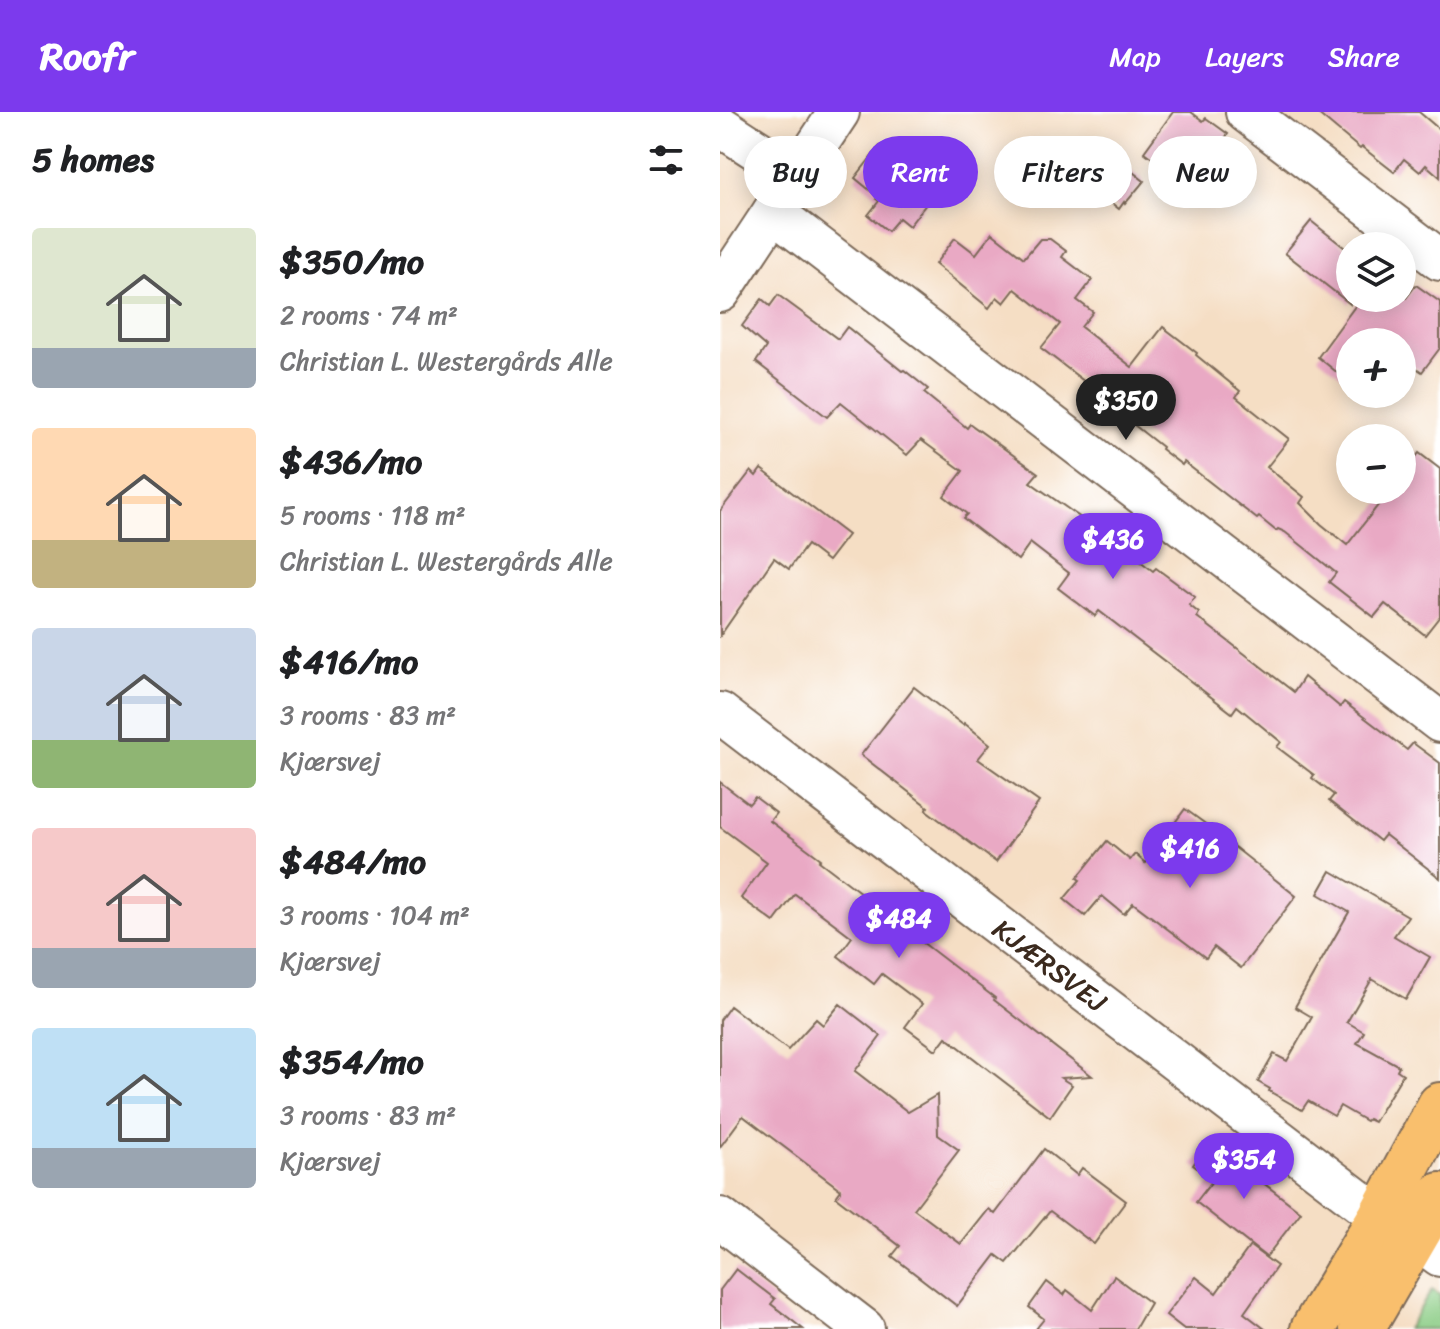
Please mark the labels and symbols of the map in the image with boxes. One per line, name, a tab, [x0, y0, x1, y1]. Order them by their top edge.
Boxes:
pin: $350	[1079, 374, 1173, 442]
pin: $436	[1066, 513, 1160, 581]
pin: $416	[1143, 822, 1237, 890]
pin: $484	[852, 892, 946, 960]
street label: KJÆRSVEJ	[982, 906, 1119, 1026]
pin: $354	[1197, 1133, 1291, 1201]

